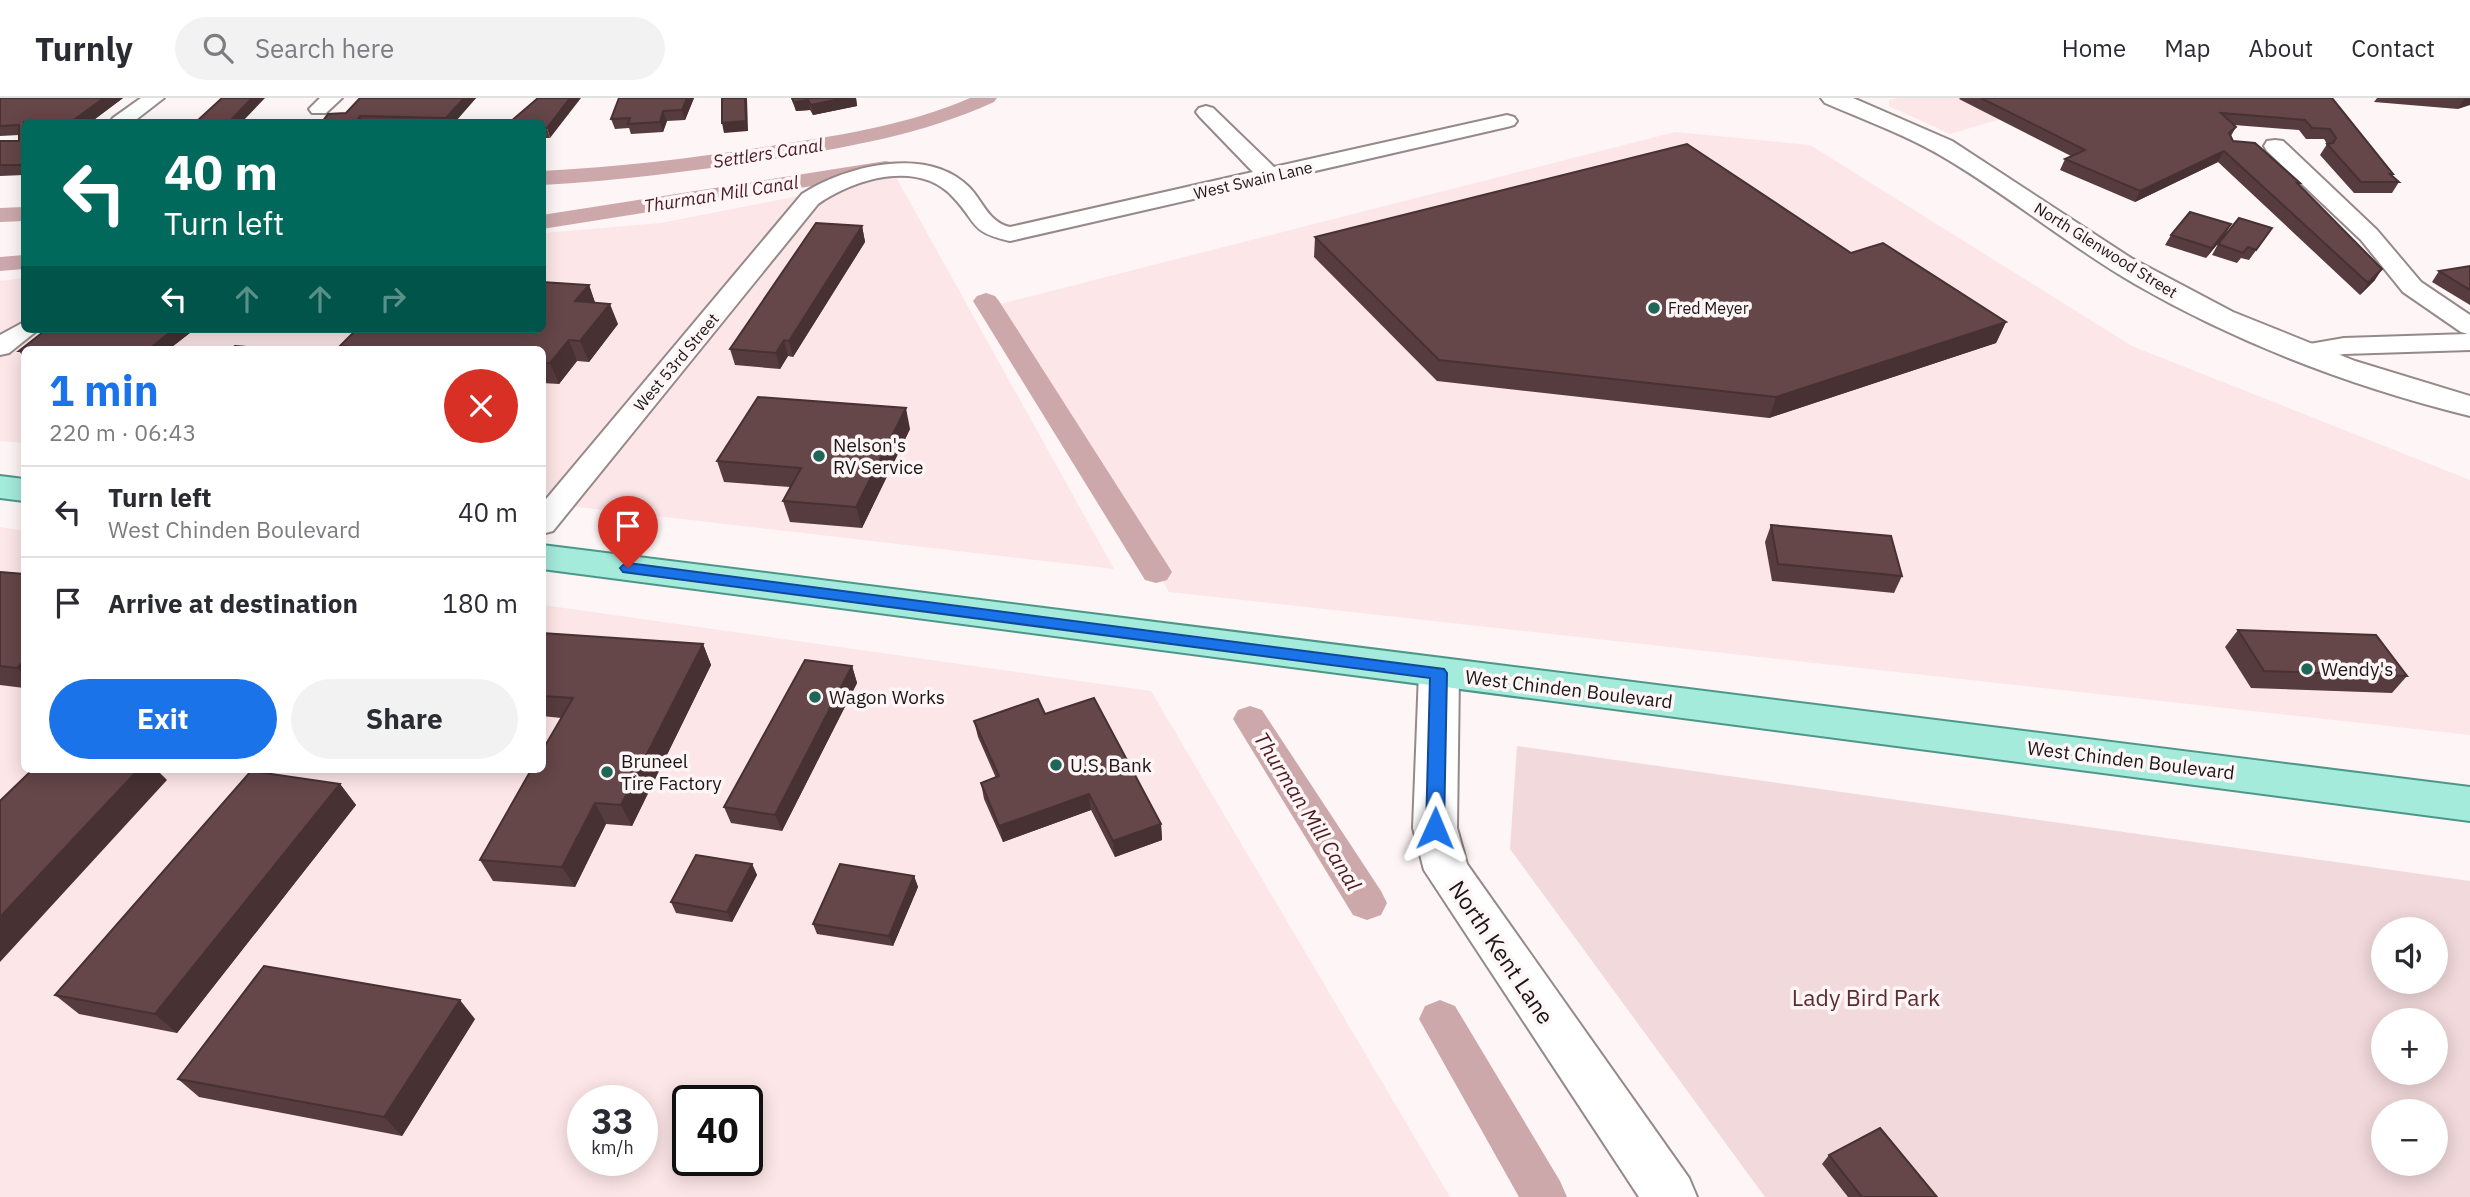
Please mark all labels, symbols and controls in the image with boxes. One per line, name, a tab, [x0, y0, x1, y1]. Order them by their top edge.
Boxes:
search box	[175, 17, 665, 80]
text: Turnly	[35, 27, 133, 70]
icon: search	[199, 29, 237, 67]
text: Search here	[255, 31, 394, 65]
text: Home	[2062, 32, 2126, 64]
text: Map	[2164, 32, 2210, 64]
text: About	[2248, 32, 2313, 64]
text: Contact	[2351, 32, 2435, 64]
water label: Settlers Canal	[711, 133, 825, 173]
text: 40 m	[164, 140, 278, 203]
icon: left	[49, 147, 140, 238]
street label: West Swain Lane	[1192, 157, 1314, 203]
water label: Thurman Mill Canal	[642, 170, 800, 218]
street label: North Glenwood Street	[2031, 198, 2181, 302]
text: Turn left	[164, 202, 284, 244]
icon: left	[155, 280, 193, 318]
icon: ahead	[228, 280, 266, 318]
icon: ahead	[301, 280, 339, 318]
icon: right	[374, 280, 412, 318]
place label: Fred Meyer	[1668, 298, 1749, 318]
marker: Fred Meyer	[1646, 300, 1662, 316]
street label: West 53rd Street	[629, 309, 723, 415]
text: 1 min	[49, 363, 159, 418]
button: close	[444, 369, 518, 443]
text: 220 m · 06:43	[49, 417, 196, 447]
place label: Nelson's RV Service	[833, 433, 923, 479]
marker: Nelson's RV Service	[811, 448, 827, 464]
text: Turn left	[108, 480, 211, 514]
icon: left	[49, 493, 87, 531]
text: 40 m	[458, 495, 518, 529]
pin	[598, 496, 658, 568]
icon: arrive	[609, 507, 647, 545]
text: West Chinden Boulevard	[108, 514, 361, 544]
icon: arrive	[49, 584, 87, 622]
text: Arrive at destination	[108, 586, 358, 620]
text: 180 m	[442, 586, 518, 620]
place label: Wendy's	[2321, 657, 2394, 681]
marker: Wendy's	[2299, 661, 2315, 677]
street label: West Chinden Boulevard	[1464, 664, 1674, 714]
button: Exit	[49, 679, 277, 759]
button: Share	[291, 679, 518, 759]
place label: Wagon Works	[829, 685, 945, 709]
marker: Wagon Works	[807, 689, 823, 705]
water label: Thurman Mill Canal	[1248, 726, 1368, 896]
street label: West Chinden Boulevard	[2026, 735, 2236, 785]
place label: Bruneel Tire Factory	[621, 749, 722, 795]
place label: U.S. Bank	[1070, 753, 1152, 777]
marker: U.S. Bank	[1048, 757, 1064, 773]
marker: Bruneel Tire Factory	[599, 764, 615, 780]
position arrow	[1398, 791, 1472, 865]
street label: North Kent Lane	[1443, 874, 1561, 1030]
map controls	[2371, 917, 2448, 1176]
button: sound	[2371, 917, 2448, 994]
park label: Lady Bird Park	[1792, 982, 1940, 1012]
button: +	[2371, 1008, 2448, 1085]
speed limit sign: 40	[672, 1085, 763, 1176]
text: 33	[591, 1098, 634, 1144]
button: −	[2371, 1099, 2448, 1176]
text: km/h	[591, 1136, 634, 1159]

